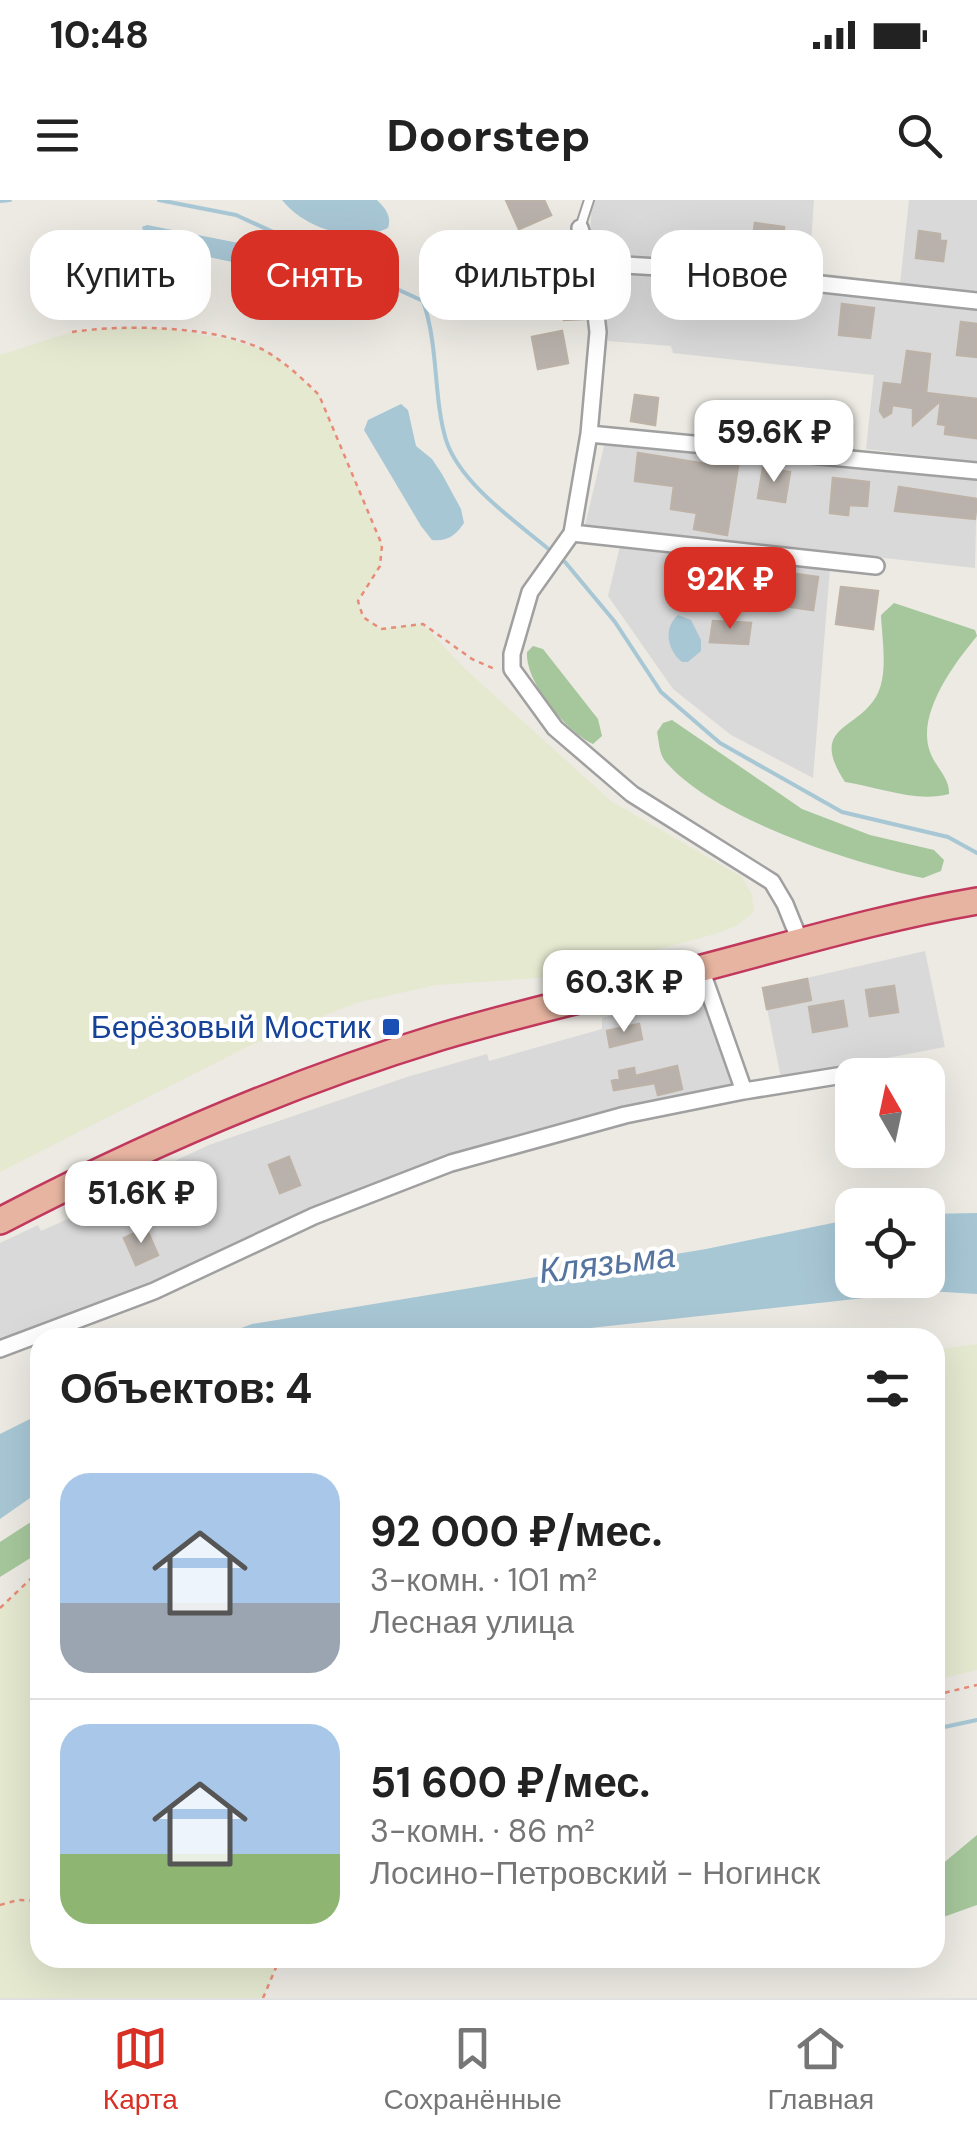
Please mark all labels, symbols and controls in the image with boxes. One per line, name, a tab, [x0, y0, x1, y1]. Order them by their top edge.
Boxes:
text: 10:48	[50, 10, 149, 60]
text: Doorstep	[387, 106, 590, 165]
icon: menu	[30, 108, 85, 163]
icon: search	[892, 108, 947, 163]
chip: Купить	[30, 230, 211, 320]
chip: Снять	[231, 230, 399, 320]
chip: Фильтры	[419, 230, 631, 320]
chip: Новое	[651, 230, 823, 320]
pin: 59.6K ₽	[682, 400, 866, 485]
text: 59.6K ₽	[716, 411, 832, 453]
pin: 92K ₽	[660, 547, 800, 632]
text: 92K ₽	[686, 558, 774, 600]
pin: 60.3K ₽	[532, 950, 716, 1035]
text: 60.3K ₽	[565, 961, 683, 1003]
place label: Берёзовый Мостик	[91, 1006, 372, 1048]
marker: Берёзовый Мостик	[380, 1016, 402, 1038]
north arrow	[835, 1058, 945, 1168]
map controls	[835, 1058, 945, 1298]
pin: 51.6K ₽	[49, 1161, 233, 1246]
text: 51.6K ₽	[87, 1172, 195, 1214]
button: locate	[835, 1188, 945, 1298]
water label: Клязьма	[536, 1232, 678, 1294]
text: Объектов: 4	[60, 1361, 312, 1416]
icon: filters	[860, 1361, 915, 1416]
text: 92 000 ₽/мес.	[370, 1504, 662, 1559]
icon: home	[140, 1513, 260, 1633]
text: 3-комн. · 101 m²	[370, 1559, 597, 1601]
text: Лесная улица	[370, 1601, 574, 1643]
text: 51 600 ₽/мес.	[370, 1755, 650, 1810]
icon: home	[140, 1764, 260, 1884]
text: 3-комн. · 86 m²	[370, 1810, 595, 1852]
text: Лосино-Петровский - Ногинск	[370, 1852, 820, 1894]
tab: Карта	[103, 2021, 178, 2118]
tab: Сохранённые	[384, 2021, 562, 2118]
tab: Главная	[768, 2021, 874, 2118]

